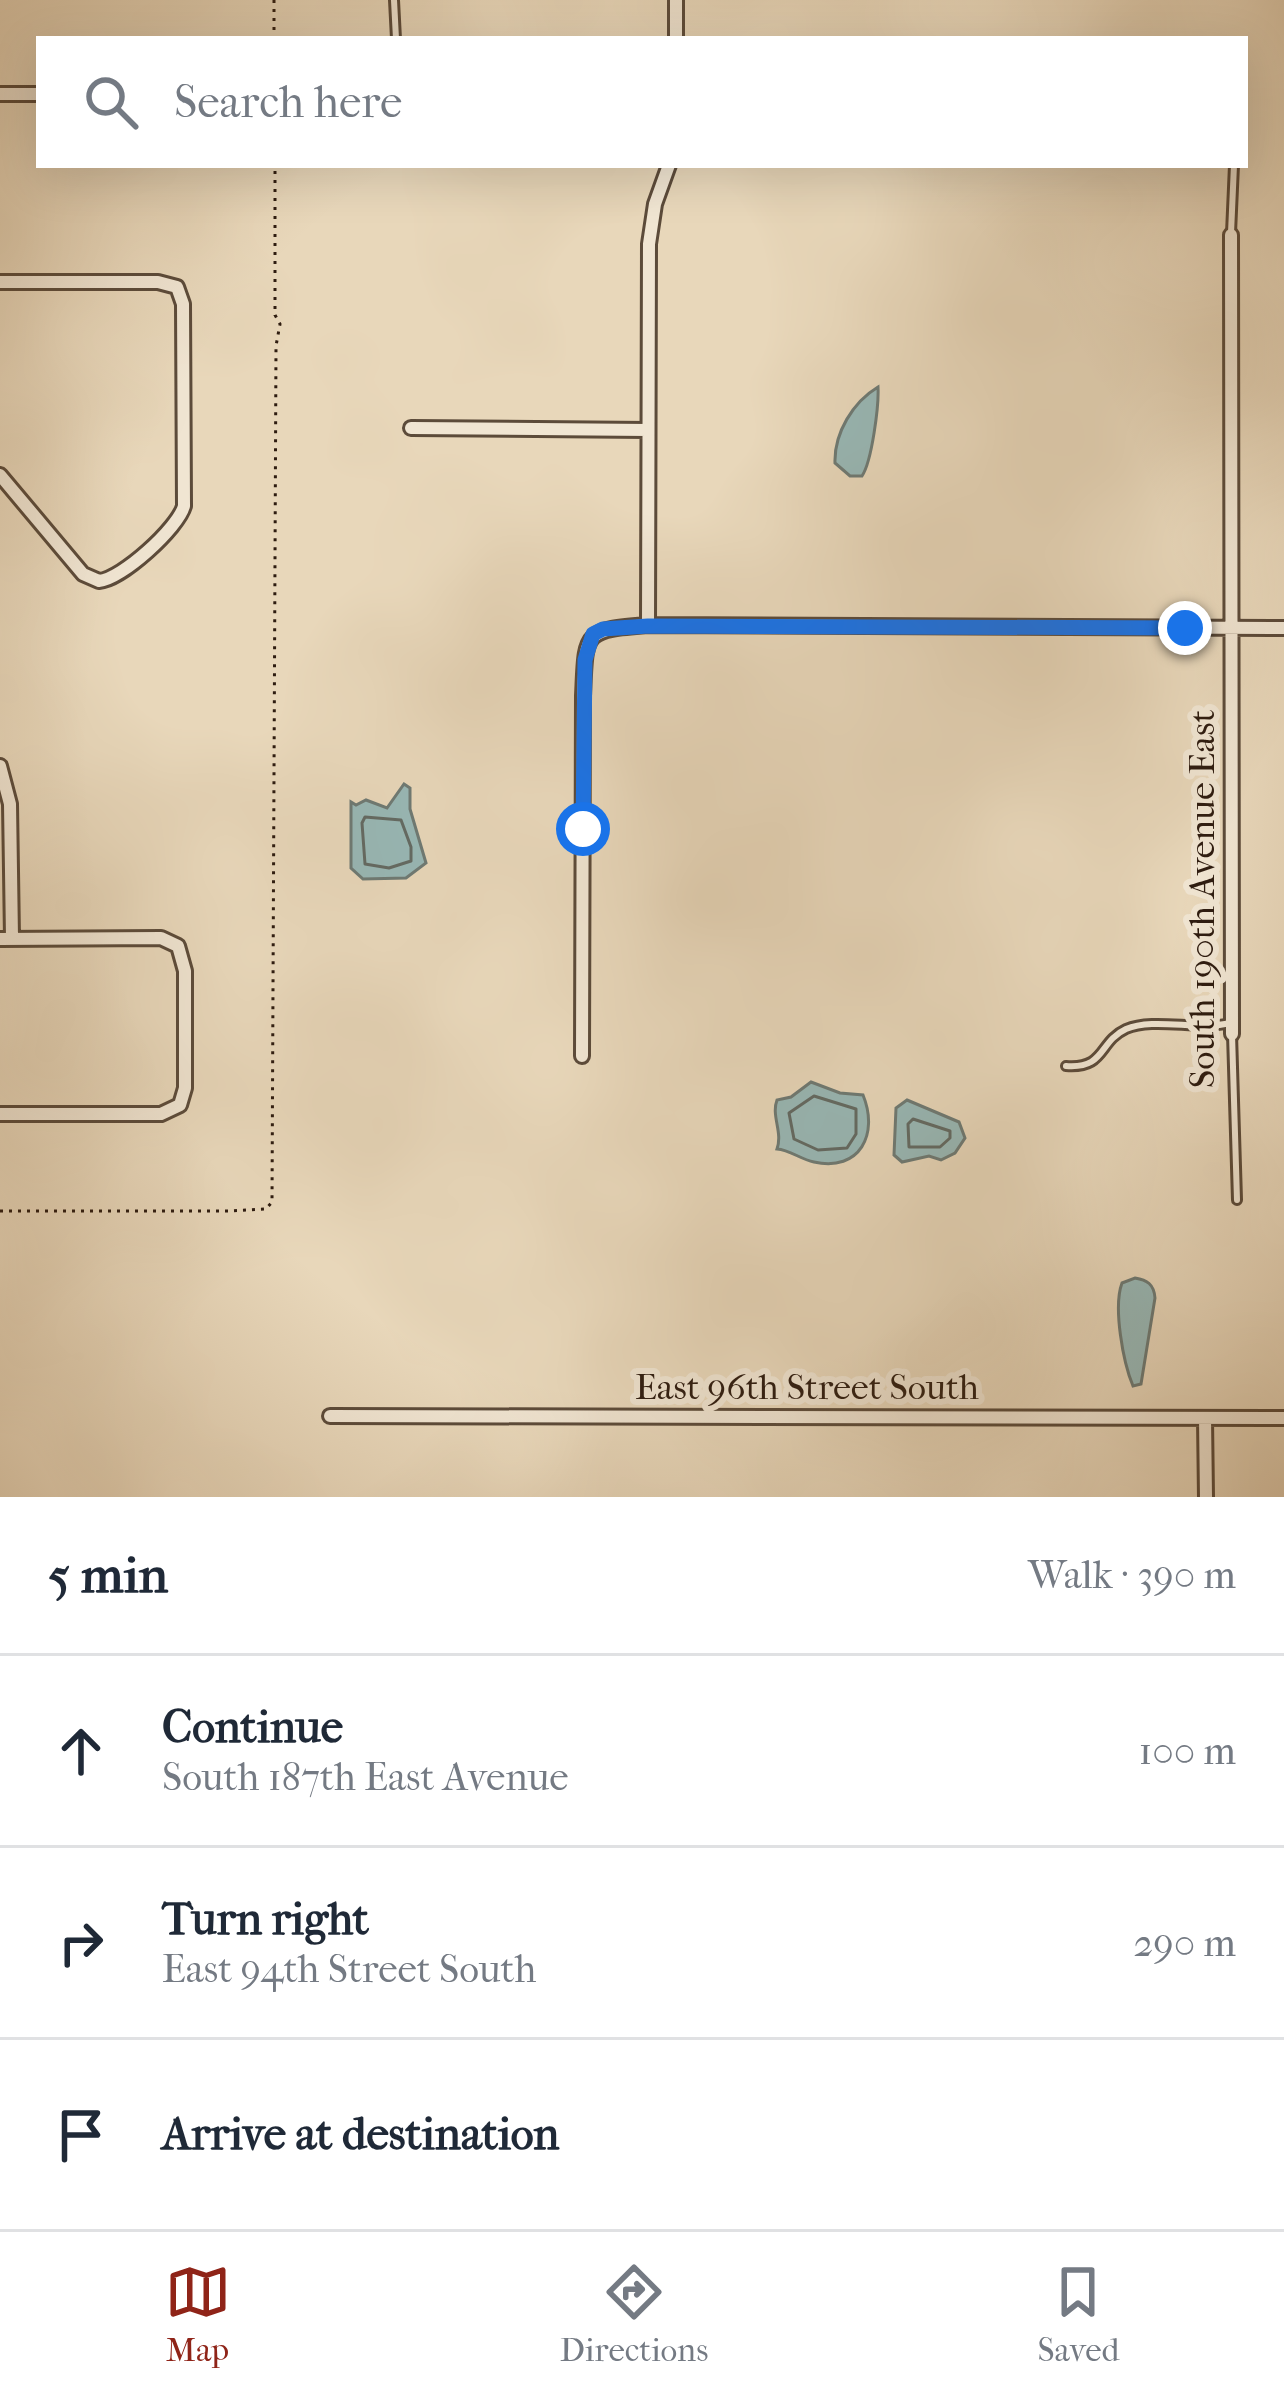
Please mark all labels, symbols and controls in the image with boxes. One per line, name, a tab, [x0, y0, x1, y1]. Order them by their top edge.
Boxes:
search box	[36, 36, 1248, 168]
icon: search	[78, 69, 144, 135]
text: Search here	[174, 76, 402, 129]
route end	[1158, 601, 1212, 655]
street label: South 190th Avenue East	[1181, 710, 1223, 1088]
route start	[556, 802, 610, 856]
street label: East 96th Street South	[635, 1366, 979, 1408]
text: 5 min	[48, 1545, 168, 1605]
text: Walk · 390 m	[1028, 1552, 1236, 1598]
text: Continue	[162, 1701, 343, 1754]
icon: ahead	[48, 1718, 114, 1784]
text: 100 m	[1138, 1728, 1236, 1774]
text: South 187th East Avenue	[162, 1754, 569, 1800]
text: Turn right	[162, 1893, 369, 1946]
icon: right	[48, 1910, 114, 1976]
text: 290 m	[1133, 1920, 1236, 1966]
text: East 94th Street South	[162, 1946, 536, 1992]
icon: arrive	[48, 2102, 114, 2168]
text: Arrive at destination	[162, 2108, 559, 2161]
tab: Map	[165, 2259, 231, 2370]
tab: Directions	[560, 2259, 708, 2370]
tab: Saved	[1038, 2259, 1119, 2370]

